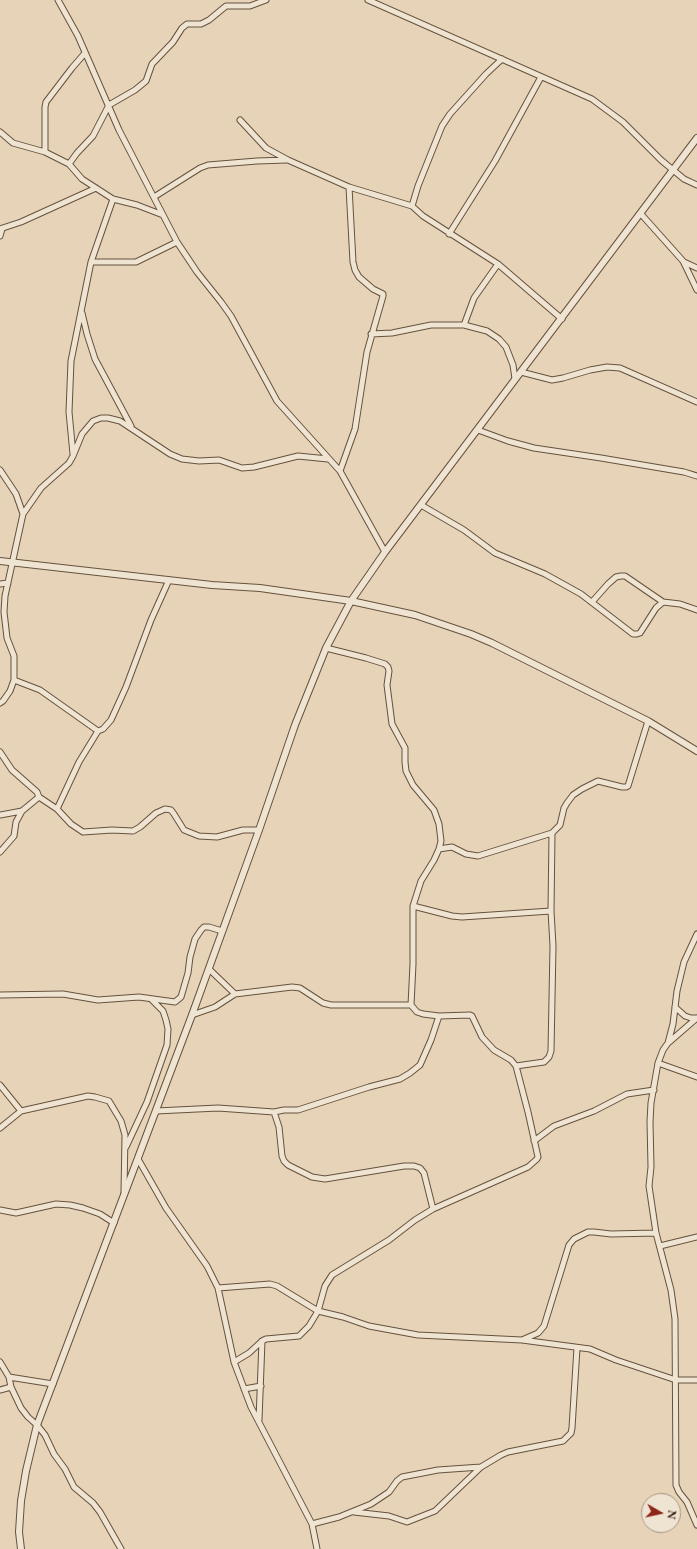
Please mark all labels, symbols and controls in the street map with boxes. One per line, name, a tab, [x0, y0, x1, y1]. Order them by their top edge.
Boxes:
north arrow	[641, 1493, 681, 1533]
text: N	[664, 1509, 679, 1520]

